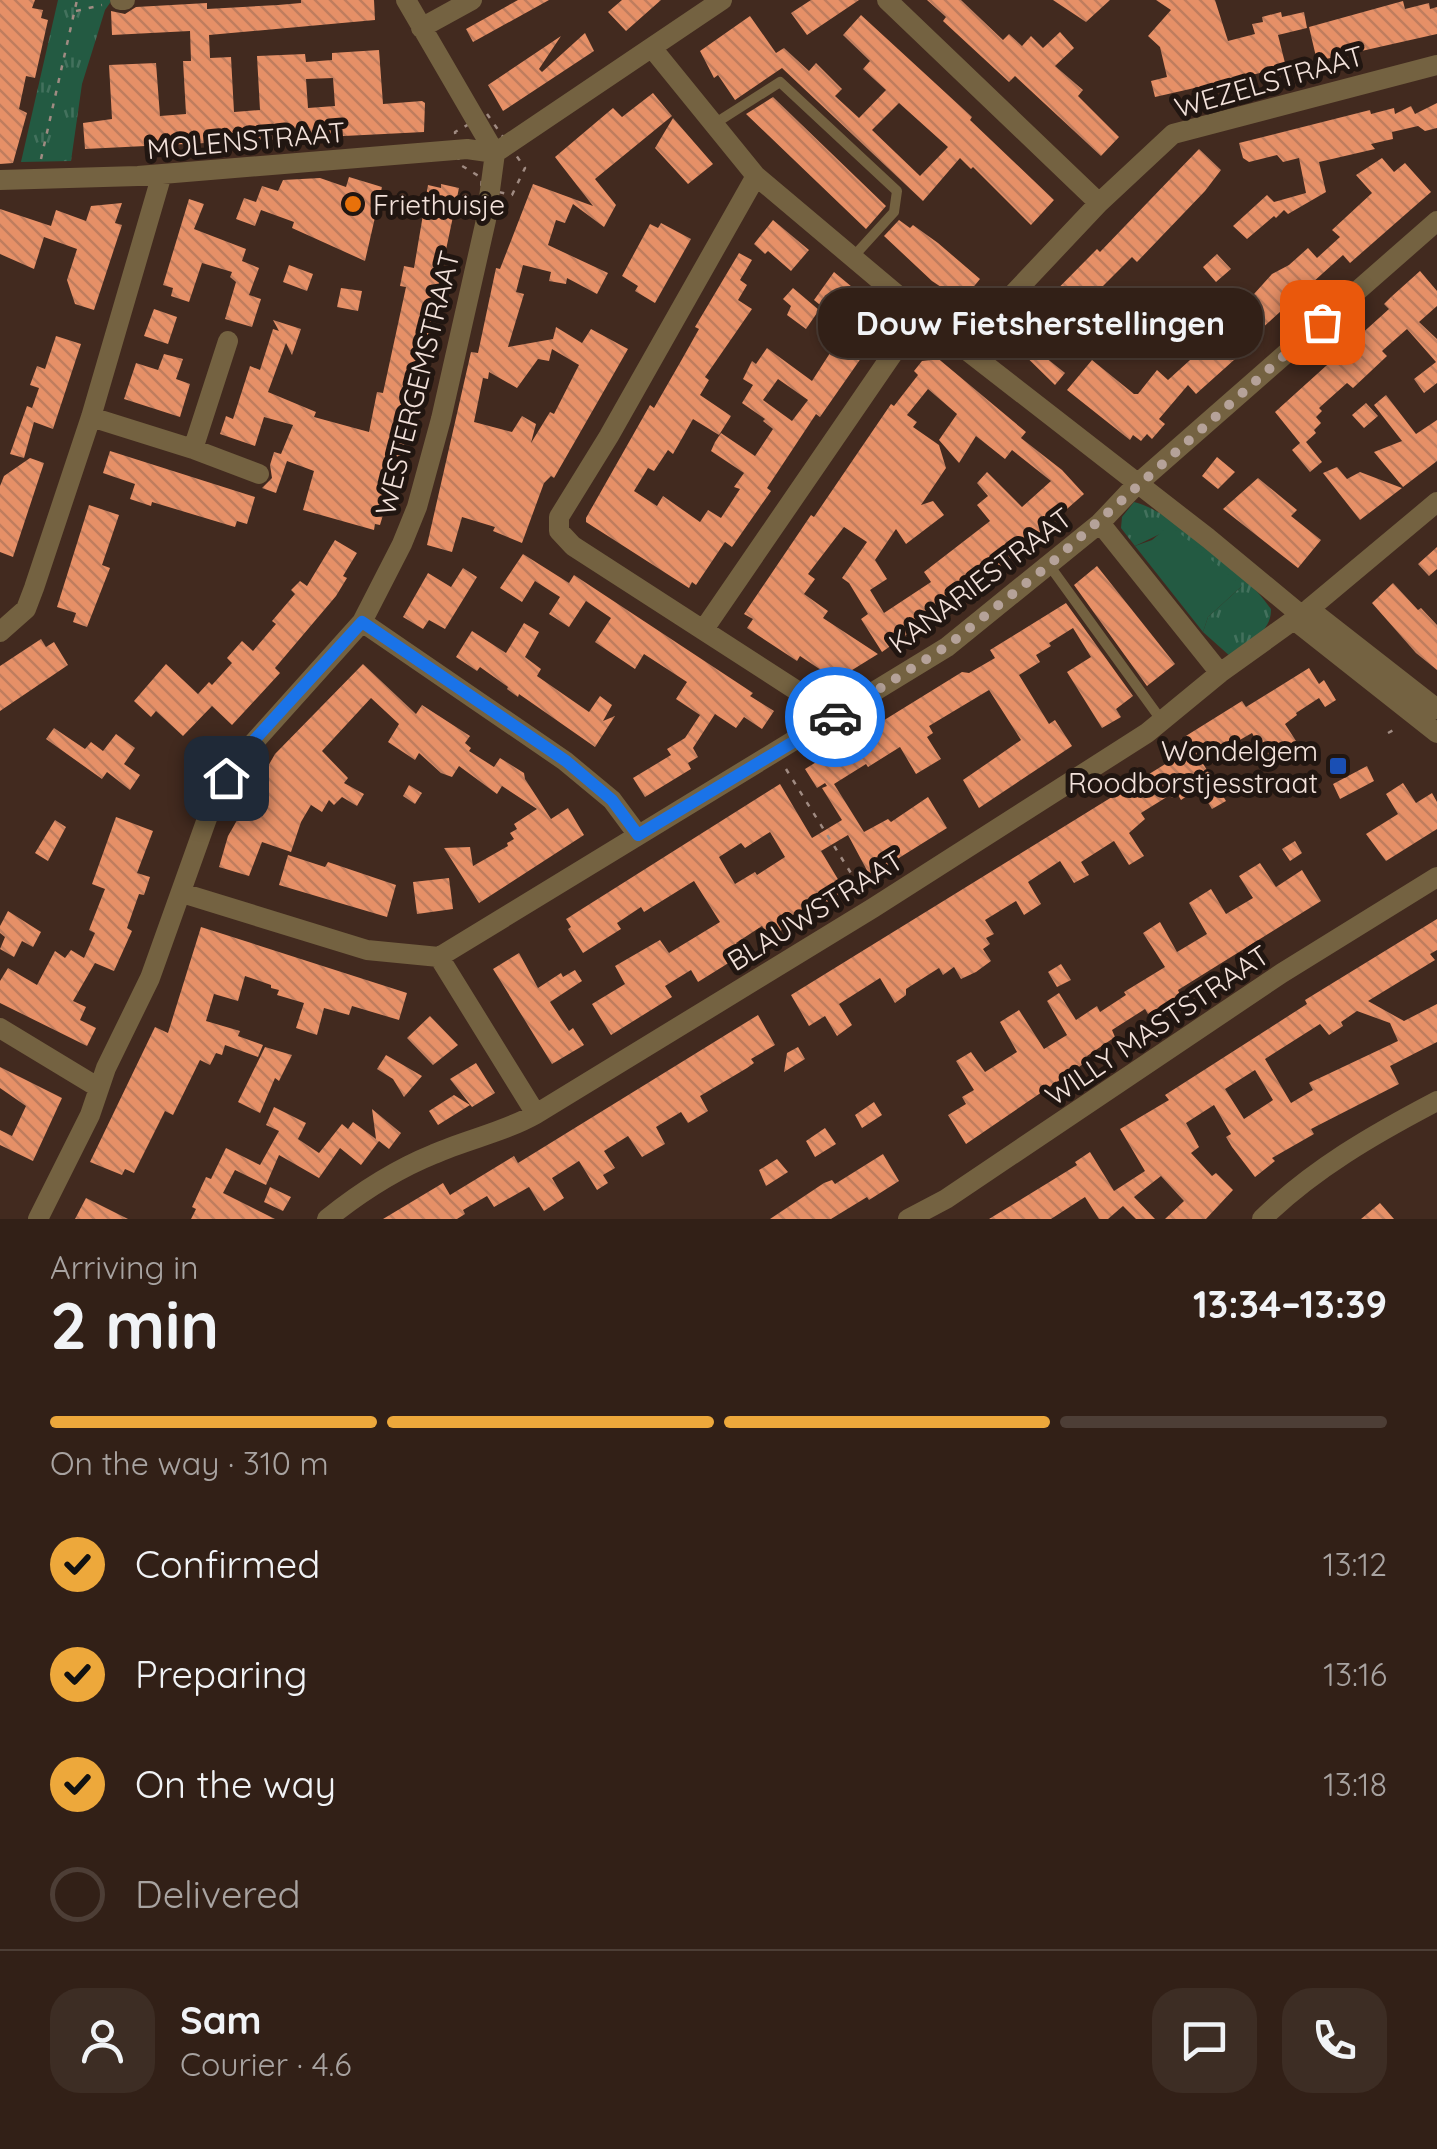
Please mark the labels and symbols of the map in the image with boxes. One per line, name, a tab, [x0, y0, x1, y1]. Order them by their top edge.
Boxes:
street label: WEZELSTRAAT	[1170, 37, 1368, 125]
street label: MOLENSTRAAT	[145, 114, 347, 166]
place label: Friethuisje	[373, 187, 505, 222]
marker: Friethuisje	[342, 193, 364, 215]
street label: WESTERGEMSTRAAT	[367, 247, 467, 519]
pin	[1280, 280, 1365, 365]
callout: Douw Fietsherstellingen	[817, 287, 1262, 357]
street label: KANARIESTRAAT	[881, 500, 1079, 660]
courier	[785, 667, 885, 767]
place label: Wondelgem Roodborstjesstraat	[1068, 733, 1318, 800]
pin	[184, 736, 269, 821]
marker: Wondelgem Roodborstjesstraat	[1327, 755, 1349, 777]
street label: BLAUWSTRAAT	[721, 842, 909, 978]
street label: WILLY MASTSTRAAT	[1038, 937, 1276, 1113]

